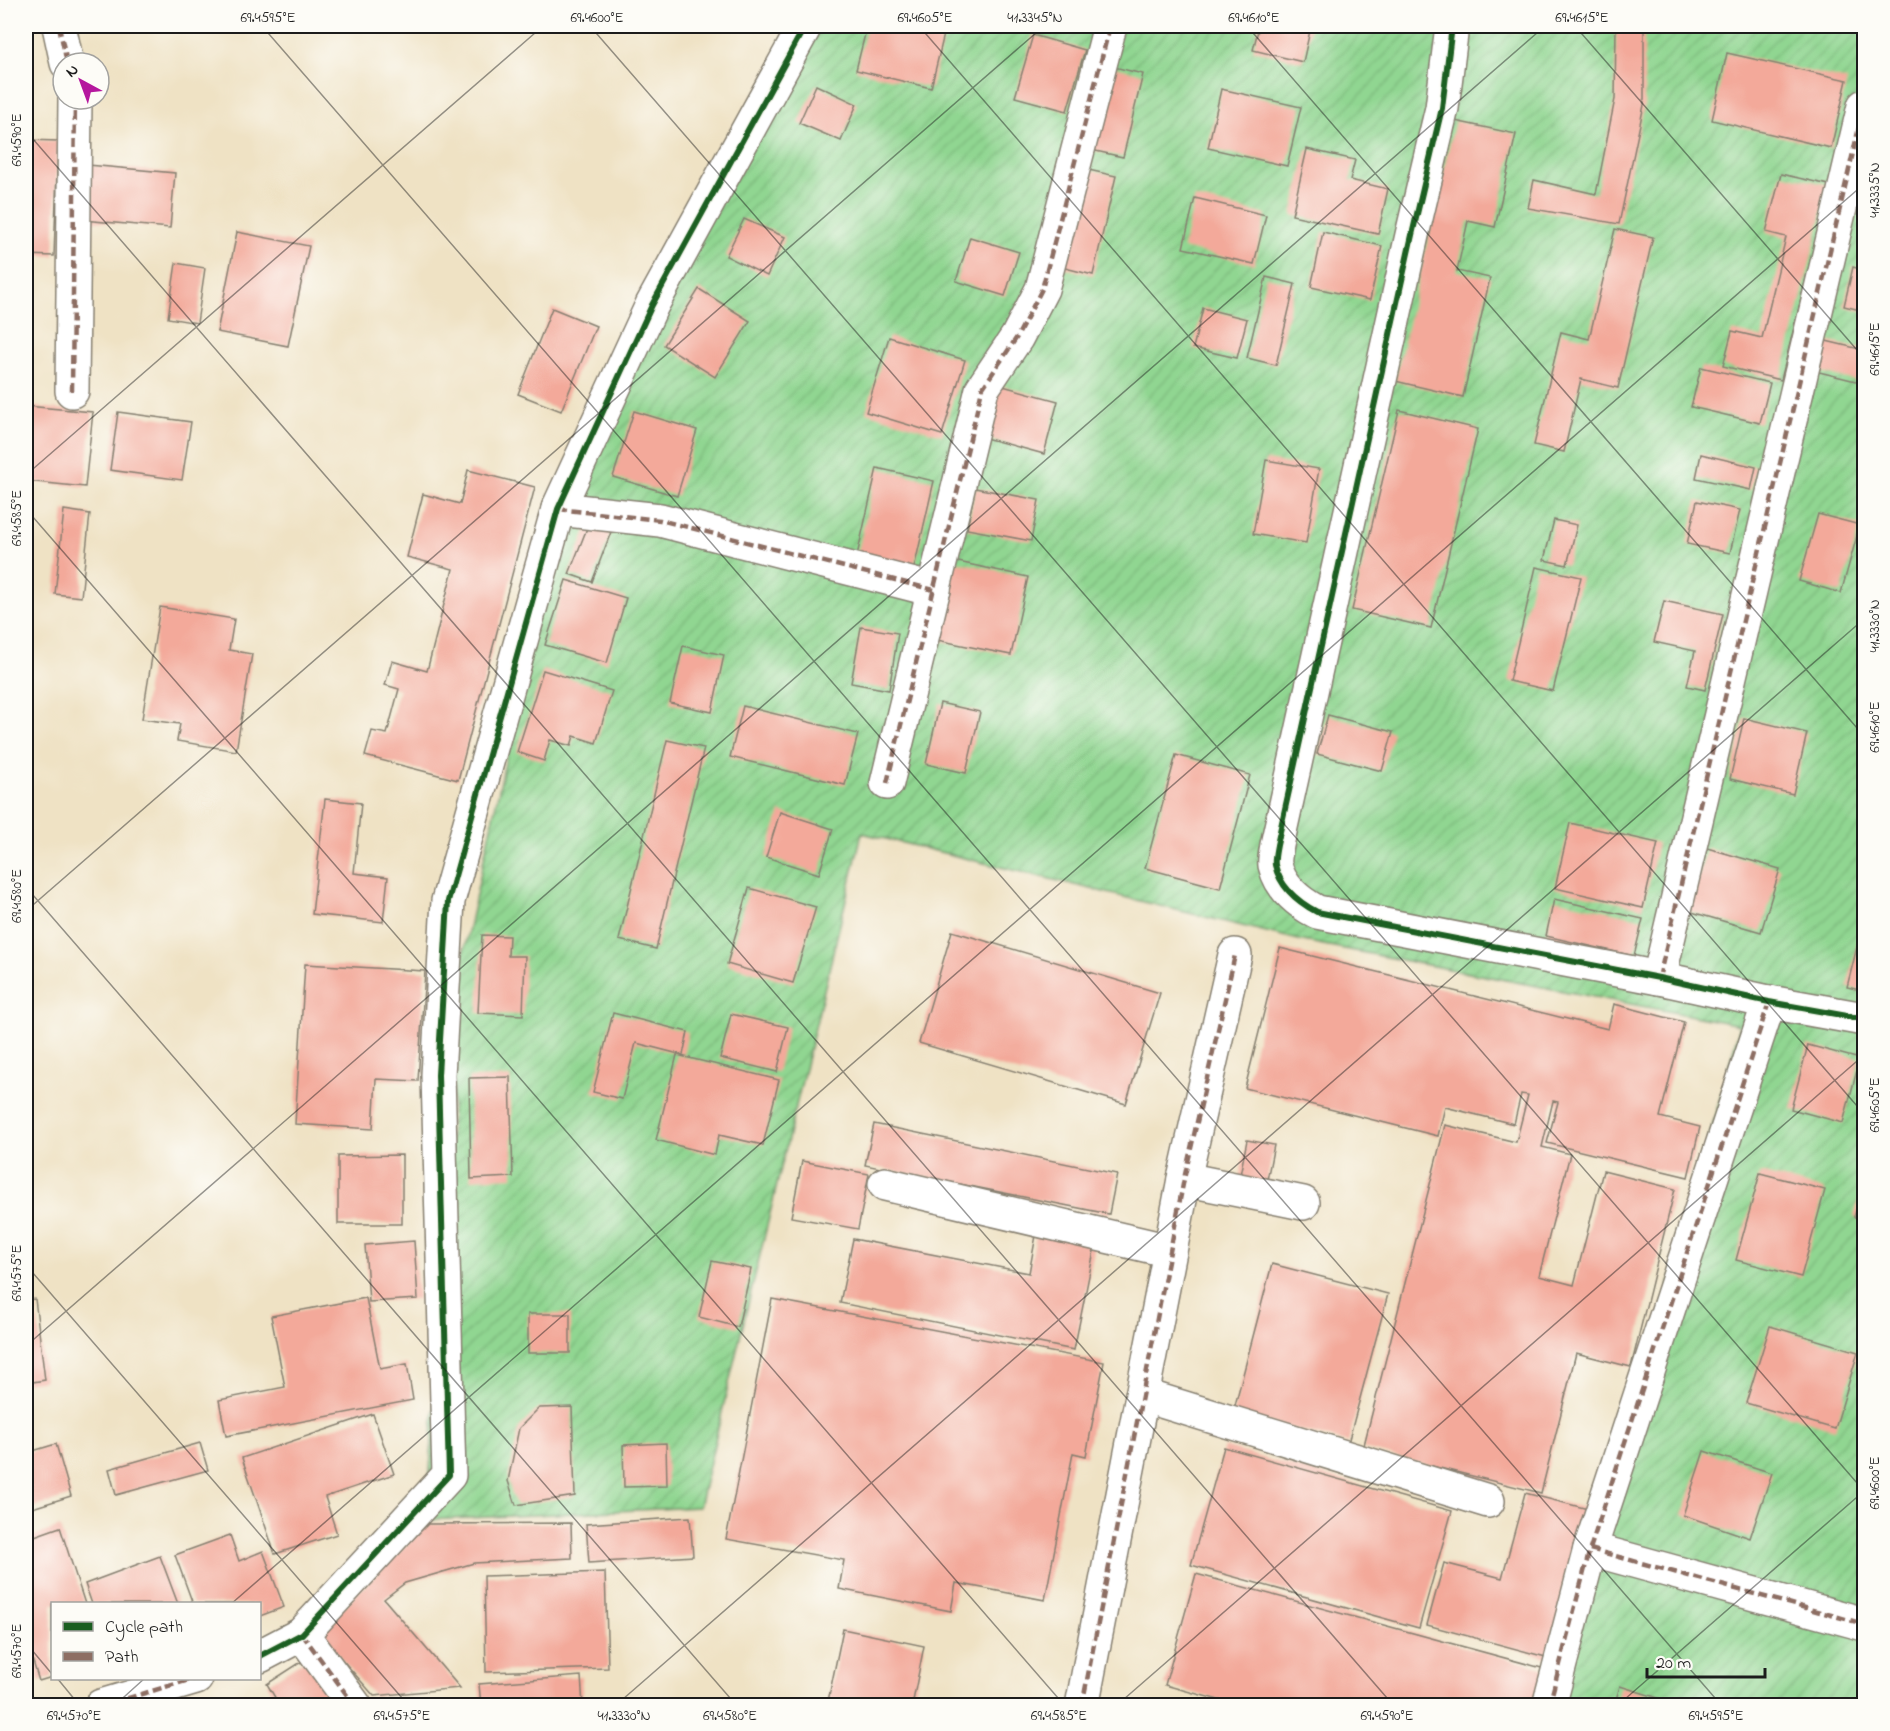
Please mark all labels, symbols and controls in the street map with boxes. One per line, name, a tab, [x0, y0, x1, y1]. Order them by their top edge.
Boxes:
text: 69.4595°E	[240, 7, 296, 29]
text: 69.4600°E	[570, 7, 624, 29]
text: 69.4605°E	[897, 7, 953, 29]
text: 41.3345°N	[1007, 7, 1063, 29]
text: 69.4610°E	[1228, 7, 1280, 29]
text: 69.4615°E	[1555, 7, 1609, 29]
north arrow	[51, 51, 111, 111]
text: N	[61, 58, 85, 84]
text: 69.4590°E	[6, 113, 28, 167]
text: 41.3335°N	[1864, 162, 1886, 218]
text: 69.4615°E	[1864, 322, 1886, 376]
text: 69.4585°E	[6, 490, 28, 546]
text: 41.3330°N	[1864, 599, 1886, 653]
text: 69.4610°E	[1864, 701, 1886, 753]
text: 69.4580°E	[6, 869, 28, 923]
text: 69.4605°E	[1864, 1077, 1886, 1133]
text: 69.4575°E	[6, 1245, 28, 1301]
text: 69.4600°E	[1864, 1456, 1886, 1510]
legend	[51, 1602, 261, 1680]
text: Cycle path	[105, 1615, 183, 1641]
text: 69.4570°E	[6, 1624, 28, 1678]
scale bar	[1647, 1641, 1766, 1679]
text: Path	[105, 1645, 139, 1671]
text: 20 m	[1656, 1651, 1691, 1677]
text: 69.4570°E	[47, 1705, 101, 1727]
text: 69.4575°E	[374, 1705, 430, 1727]
text: 41.3330°N	[597, 1705, 651, 1727]
text: 69.4580°E	[703, 1705, 757, 1727]
text: 69.4585°E	[1031, 1705, 1087, 1727]
text: 69.4590°E	[1360, 1705, 1414, 1727]
text: 69.4595°E	[1688, 1705, 1744, 1727]

